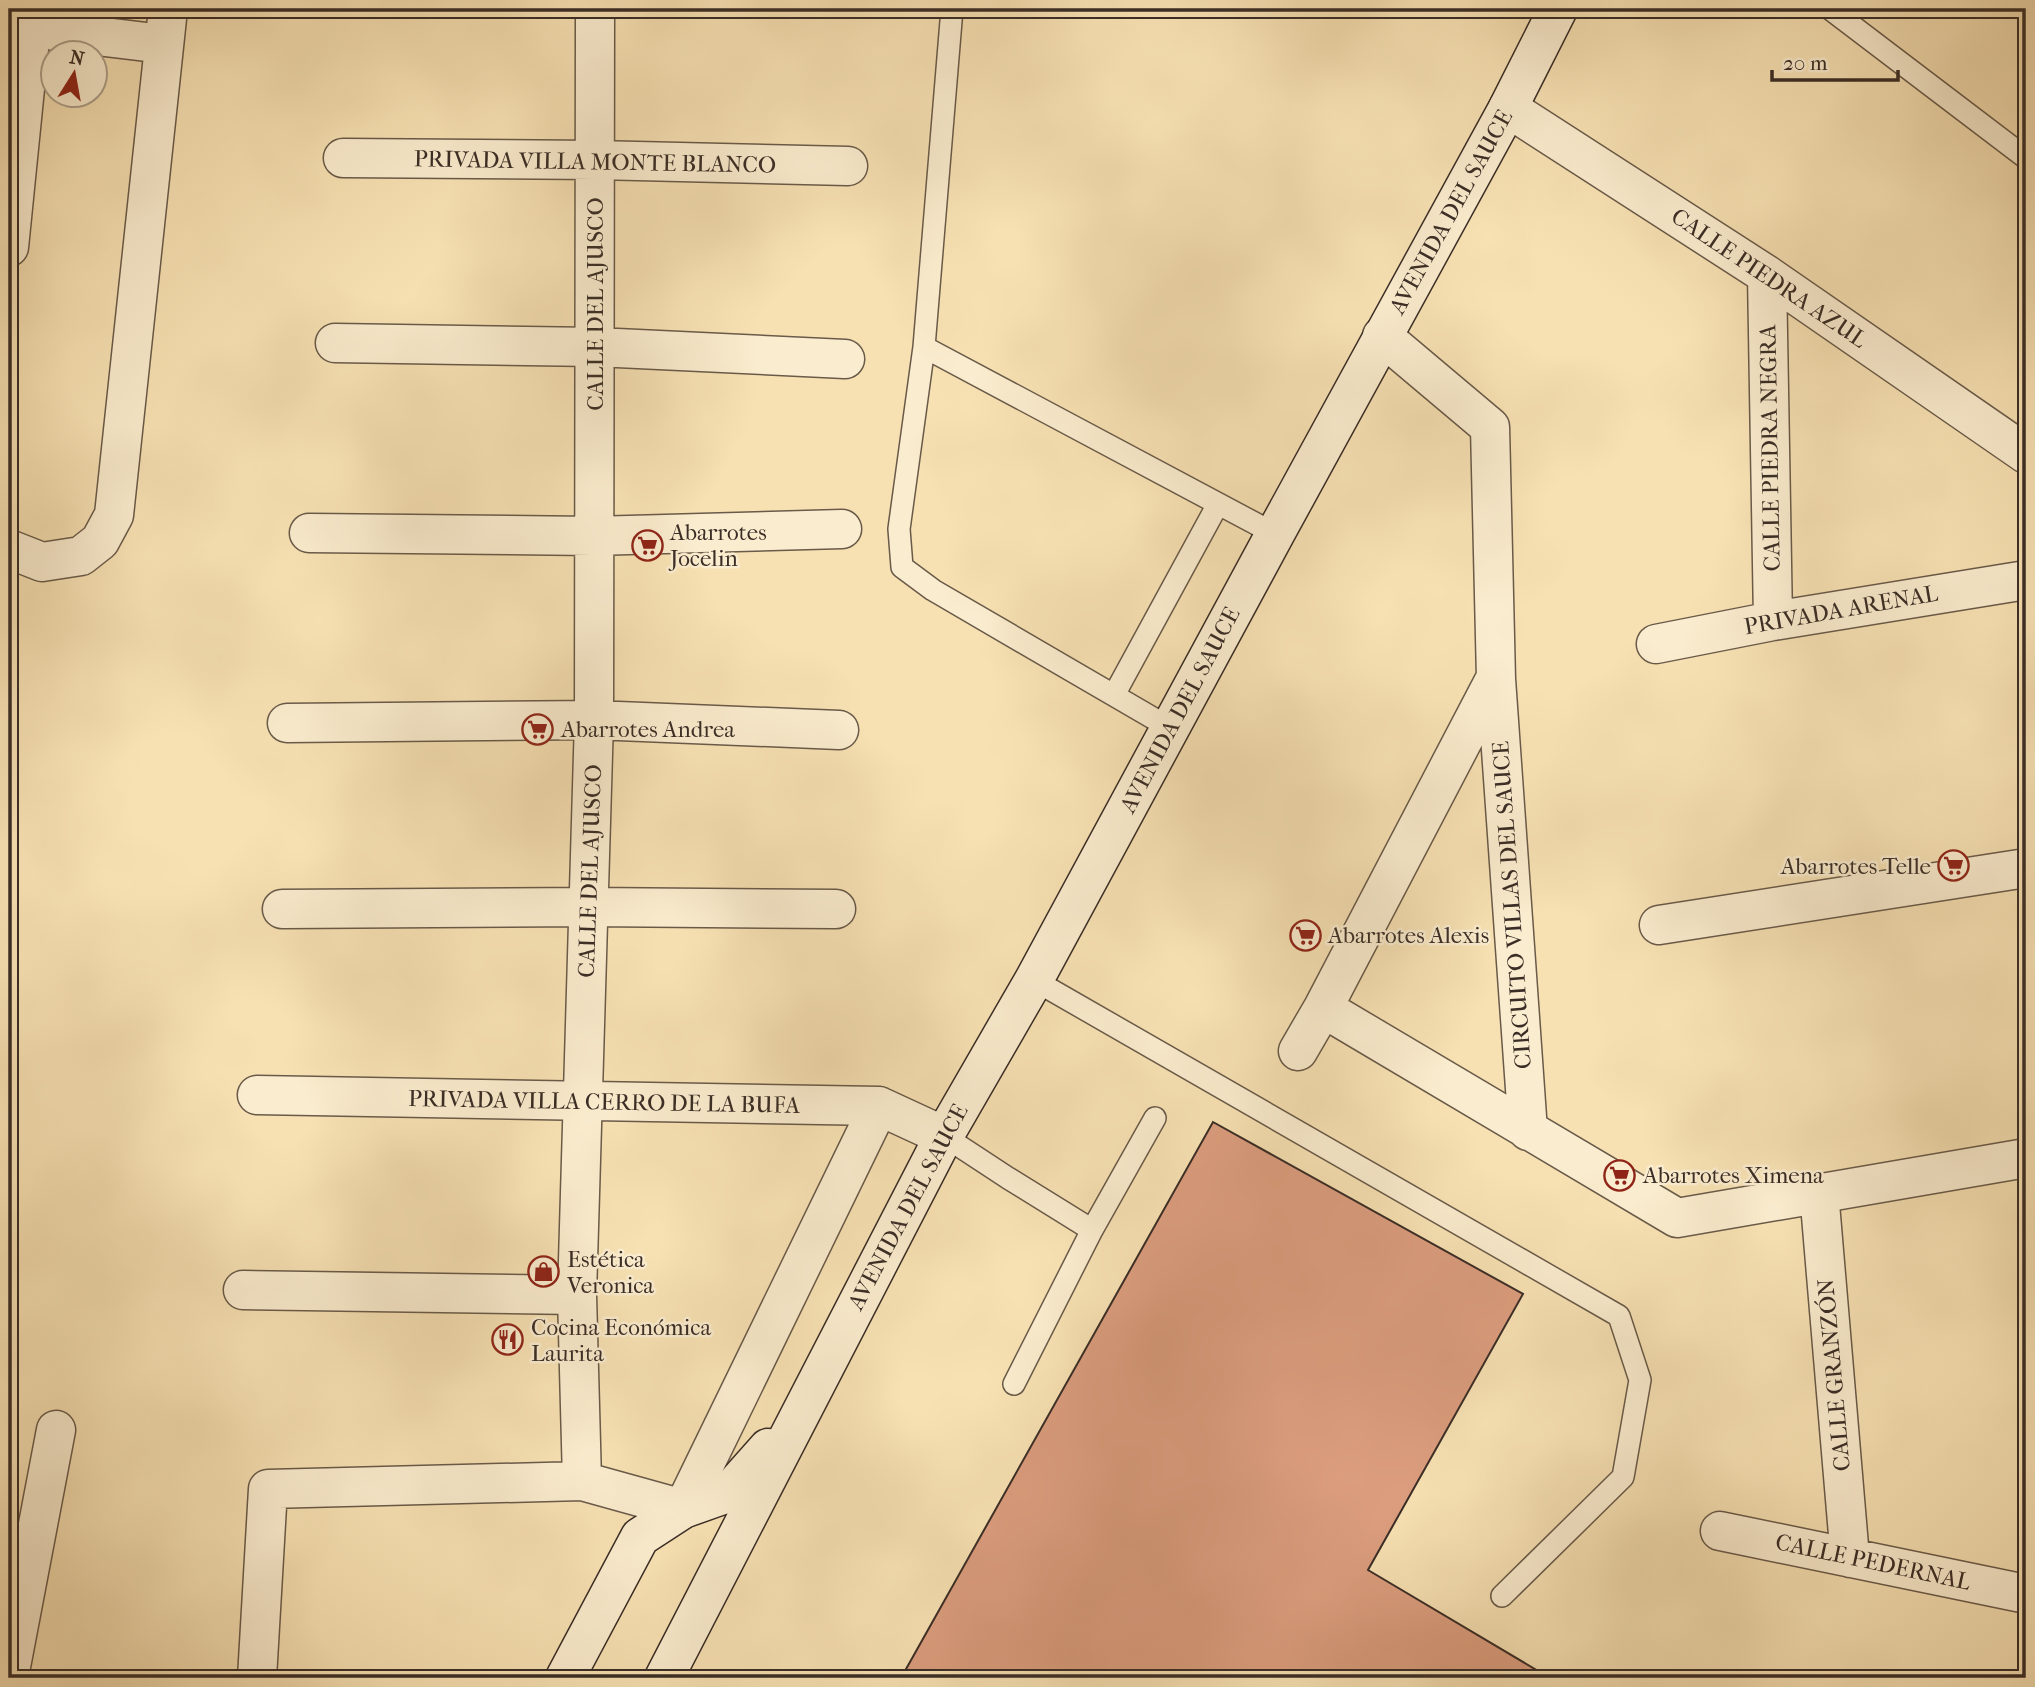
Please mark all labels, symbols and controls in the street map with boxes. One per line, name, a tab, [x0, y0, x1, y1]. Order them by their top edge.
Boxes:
north arrow	[38, 38, 108, 108]
scale bar	[1772, 38, 1898, 82]
text: N	[68, 46, 87, 71]
text: 20 m	[1783, 51, 1828, 75]
street label: AVENIDA DEL SAUCE	[1383, 105, 1518, 320]
street label: PRIVADA VILLA MONTE BLANCO	[414, 145, 776, 179]
street label: CALLE DEL AJUSCO	[582, 197, 609, 411]
street label: CALLE PIEDRA AZUL	[1666, 203, 1872, 354]
street label: CALLE PIEDRA NEGRA	[1754, 323, 1786, 572]
place label: Abarrotes Jocelin	[668, 519, 767, 572]
supermarket icon: Abarrotes Jocelin	[630, 528, 664, 562]
street label: PRIVADA ARENAL	[1742, 580, 1940, 640]
street label: AVENIDA DEL SAUCE	[1114, 602, 1246, 818]
supermarket icon: Abarrotes Andrea	[521, 712, 555, 746]
place label: Abarrotes Andrea	[560, 716, 735, 743]
street label: CIRCUITO VILLAS DEL SAUCE	[1487, 740, 1537, 1070]
street label: CALLE DEL AJUSCO	[573, 764, 607, 978]
supermarket icon: Abarrotes Telle	[1937, 849, 1971, 883]
place label: Abarrotes Telle	[1780, 853, 1931, 880]
supermarket icon: Abarrotes Alexis	[1288, 918, 1322, 952]
place label: Abarrotes Alexis	[1327, 922, 1489, 949]
street label: PRIVADA VILLA CERRO DE LA BUFA	[408, 1085, 801, 1119]
street label: AVENIDA DEL SAUCE	[842, 1099, 974, 1315]
supermarket icon: Abarrotes Ximena	[1603, 1158, 1637, 1192]
place label: Abarrotes Ximena	[1642, 1162, 1824, 1189]
place label: Estética Veronica	[566, 1246, 654, 1299]
shop icon: Estética Veronica	[527, 1255, 561, 1289]
street label: CALLE GRANZÓN	[1811, 1278, 1856, 1473]
place label: Cocina Económica Laurita	[531, 1314, 711, 1367]
restaurant icon: Cocina Económica Laurita	[491, 1323, 525, 1357]
street label: CALLE PEDERNAL	[1773, 1528, 1973, 1596]

